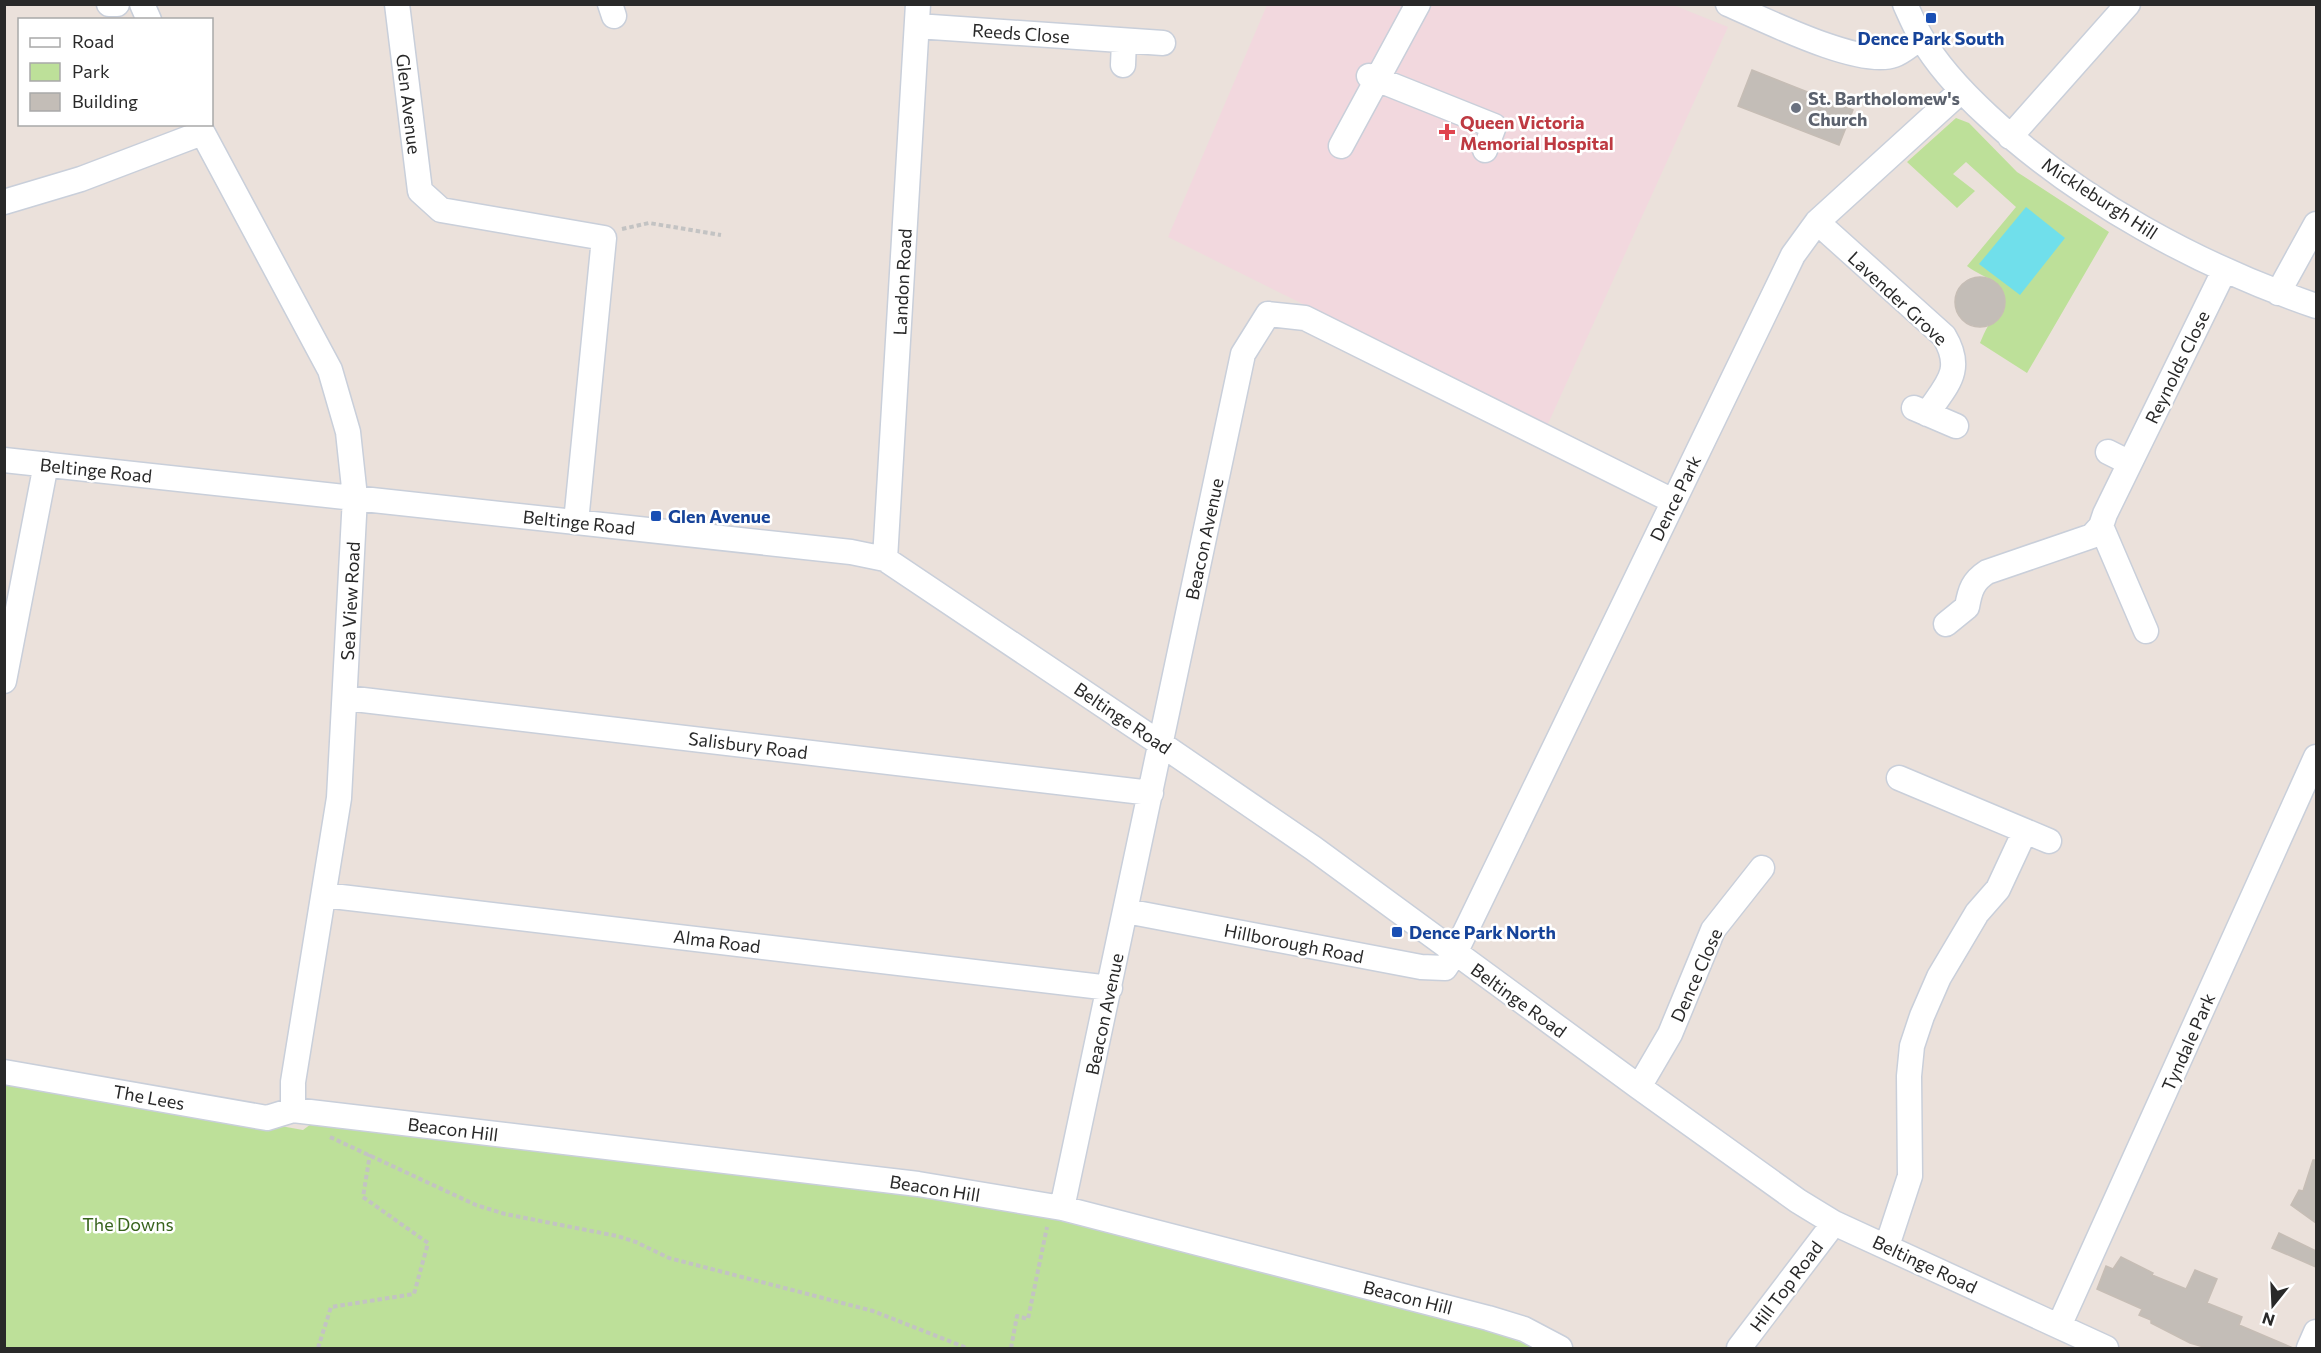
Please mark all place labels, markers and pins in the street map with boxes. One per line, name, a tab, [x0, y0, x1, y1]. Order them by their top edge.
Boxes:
marker: Dence Park South	[1924, 11, 1938, 25]
place label: Dence Park South	[1858, 27, 2004, 49]
place label: St. Bartholomew's Church	[1808, 87, 1960, 130]
marker: St. Bartholomew's Church	[1789, 101, 1803, 115]
place label: Queen Victoria Memorial Hospital	[1460, 111, 1614, 154]
marker: Queen Victoria Memorial Hospital	[1438, 123, 1456, 141]
place label: Glen Avenue	[668, 505, 770, 527]
marker: Glen Avenue	[649, 509, 663, 523]
place label: Dence Park North	[1409, 921, 1556, 943]
marker: Dence Park North	[1390, 925, 1404, 939]

